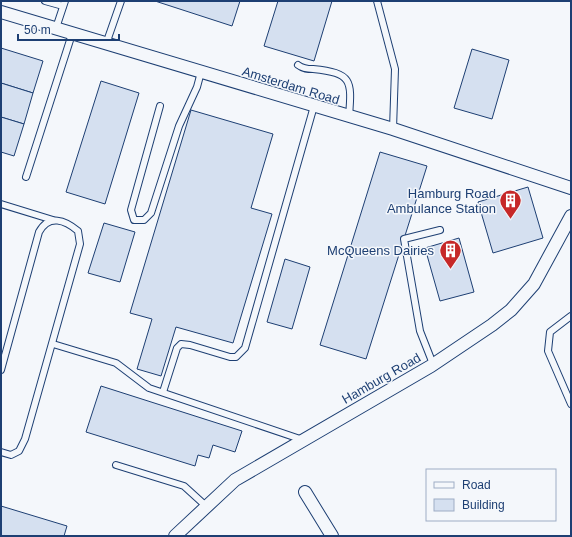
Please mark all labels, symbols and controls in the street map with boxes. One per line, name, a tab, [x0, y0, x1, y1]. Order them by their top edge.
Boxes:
scale bar	[18, 16, 119, 42]
text: 50 m	[24, 23, 51, 37]
street label: Amsterdam Road	[240, 64, 341, 107]
place label: Hamburg Road Ambulance Station	[387, 186, 496, 216]
building icon: Hamburg Road Ambulance Station	[498, 187, 524, 220]
building icon: McQueens Dairies	[437, 237, 463, 270]
place label: McQueens Dairies	[327, 243, 434, 258]
street label: Hamburg Road	[339, 350, 423, 407]
legend	[426, 469, 556, 521]
text: Road	[462, 478, 491, 492]
text: Building	[462, 498, 505, 512]

